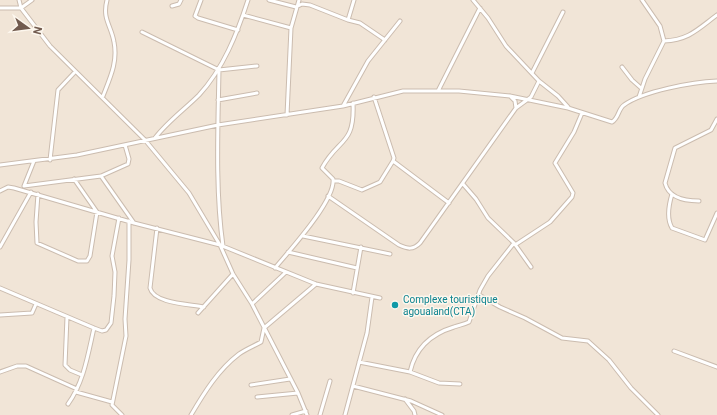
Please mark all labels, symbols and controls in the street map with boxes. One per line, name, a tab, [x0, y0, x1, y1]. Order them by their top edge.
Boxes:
north arrow	[8, 8, 48, 48]
text: N	[30, 25, 44, 36]
place label: Complexe touristique agoualand(CTA)	[403, 294, 498, 318]
marker: Complexe touristique agoualand(CTA)	[390, 300, 400, 310]

